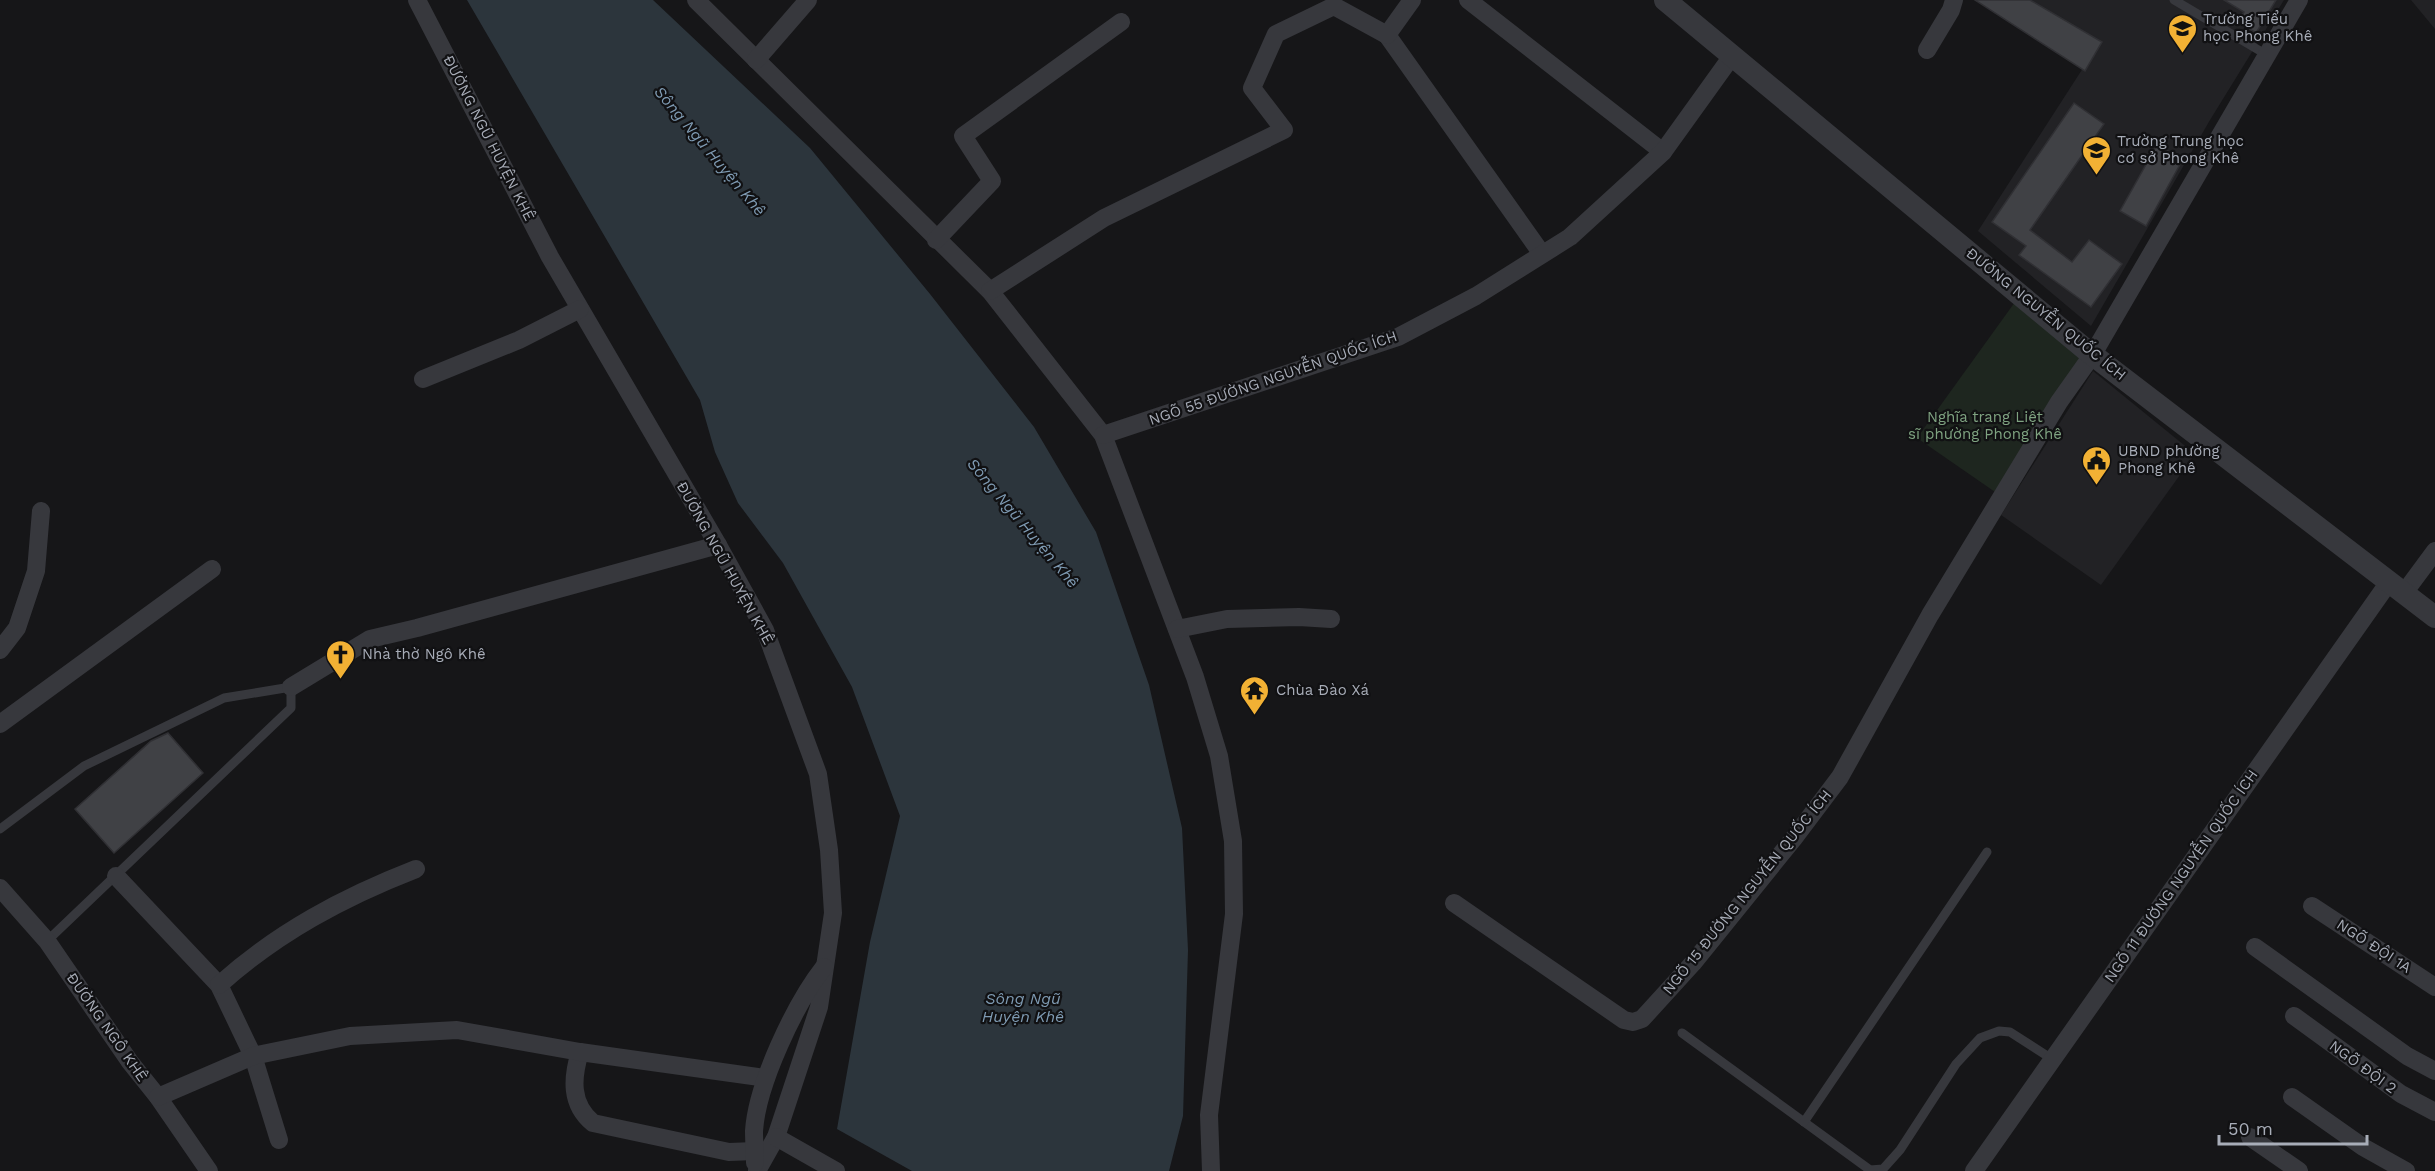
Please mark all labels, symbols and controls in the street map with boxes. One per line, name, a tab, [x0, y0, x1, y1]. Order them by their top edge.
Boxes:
place label: Trường Tiểu học Phong Khê	[2203, 10, 2312, 45]
school or university icon: Trường Tiểu học Phong Khê	[2166, 12, 2198, 54]
street label: ĐƯỜNG NGŨ HUYỆN KHÊ	[439, 52, 540, 224]
water label: Sông Ngũ Huyện Khê	[650, 82, 770, 220]
place label: Trường Trung học cơ sở Phong Khê	[2117, 132, 2244, 167]
school or university icon: Trường Trung học cơ sở Phong Khê	[2080, 134, 2112, 176]
street label: ĐƯỜNG NGUYỄN QUỐC ÍCH	[1962, 242, 2131, 384]
street label: NGÕ 55 ĐƯỜNG NGUYỄN QUỐC ÍCH	[1146, 324, 1399, 429]
park label: Nghĩa trang Liệt sĩ phường Phong Khê	[1908, 408, 2062, 443]
place label: UBND phường Phong Khê	[2118, 442, 2220, 477]
public building icon: UBND phường Phong Khê	[2081, 444, 2113, 486]
water label: Sông Ngũ Huyện Khê	[963, 454, 1083, 592]
street label: ĐƯỜNG NGŨ HUYỆN KHÊ	[673, 478, 778, 648]
church icon: Nhà thờ Ngô Khê	[325, 638, 357, 680]
place label: Nhà thờ Ngô Khê	[362, 645, 486, 663]
temple icon: Chùa Đào Xá	[1239, 674, 1271, 716]
place label: Chùa Đào Xá	[1276, 681, 1369, 699]
street label: NGÕ 11 ĐƯỜNG NGUYỄN QUỐC ÍCH	[2098, 765, 2262, 986]
street label: NGÕ 15 ĐƯỜNG NGUYỄN QUỐC ÍCH	[1656, 784, 1835, 998]
street label: NGÕ ĐỘI 1A	[2333, 914, 2415, 977]
street label: ĐƯỜNG NGÔ KHÊ	[63, 969, 152, 1085]
water label: Sông Ngũ Huyện Khê	[982, 989, 1064, 1026]
street label: NGÕ ĐỘI 2	[2326, 1036, 2401, 1097]
scale bar	[2219, 1108, 2368, 1146]
text: 50 m	[2228, 1118, 2273, 1139]

